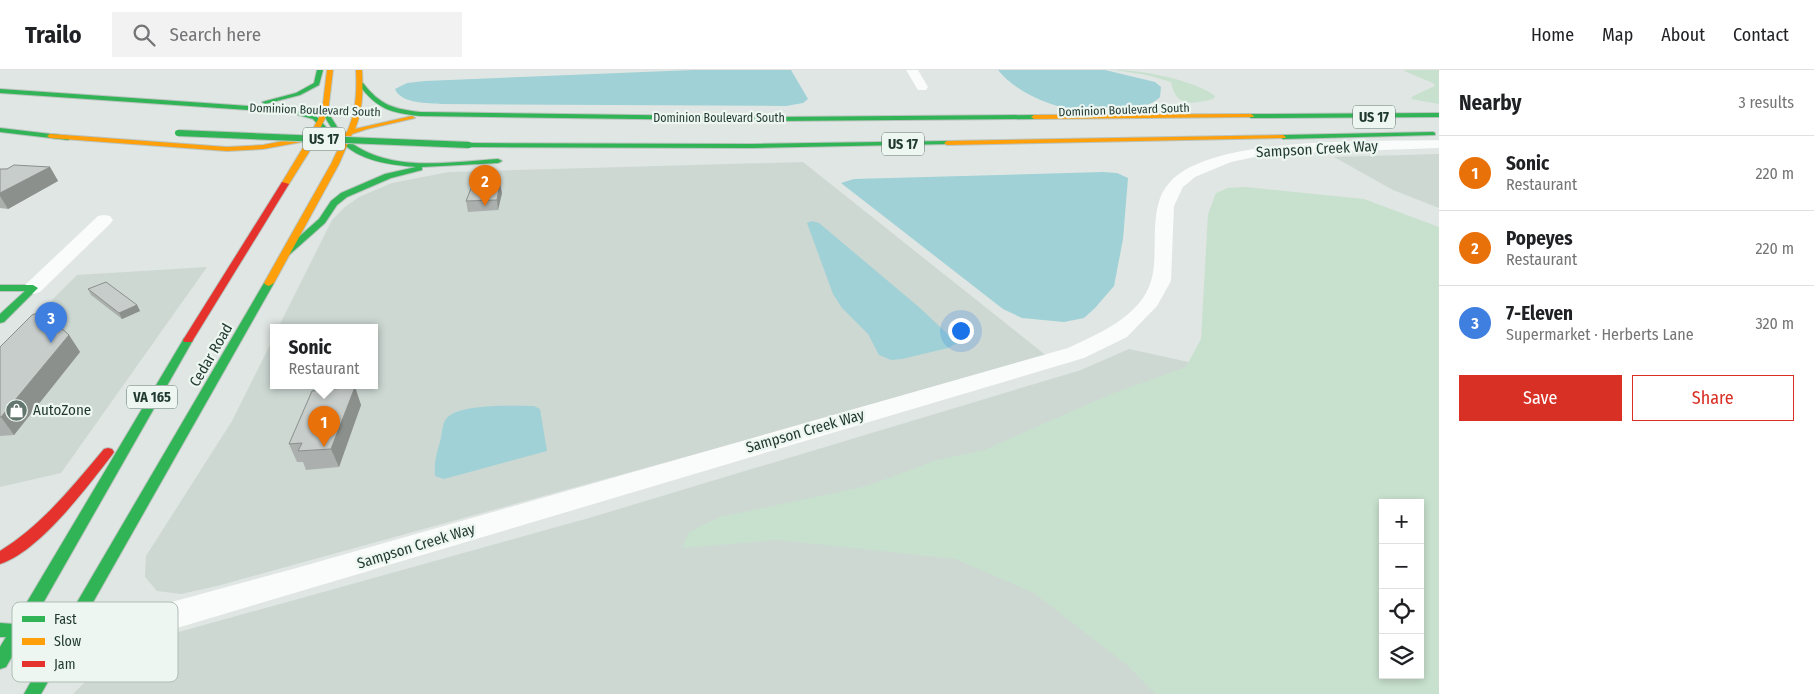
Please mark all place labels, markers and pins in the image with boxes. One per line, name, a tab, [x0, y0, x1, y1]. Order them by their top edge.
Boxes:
pin: 2	[469, 165, 501, 206]
pin: 3	[35, 302, 67, 343]
shop icon: AutoZone	[5, 398, 29, 422]
place label: AutoZone	[33, 401, 91, 419]
pin: 1	[308, 406, 340, 447]

